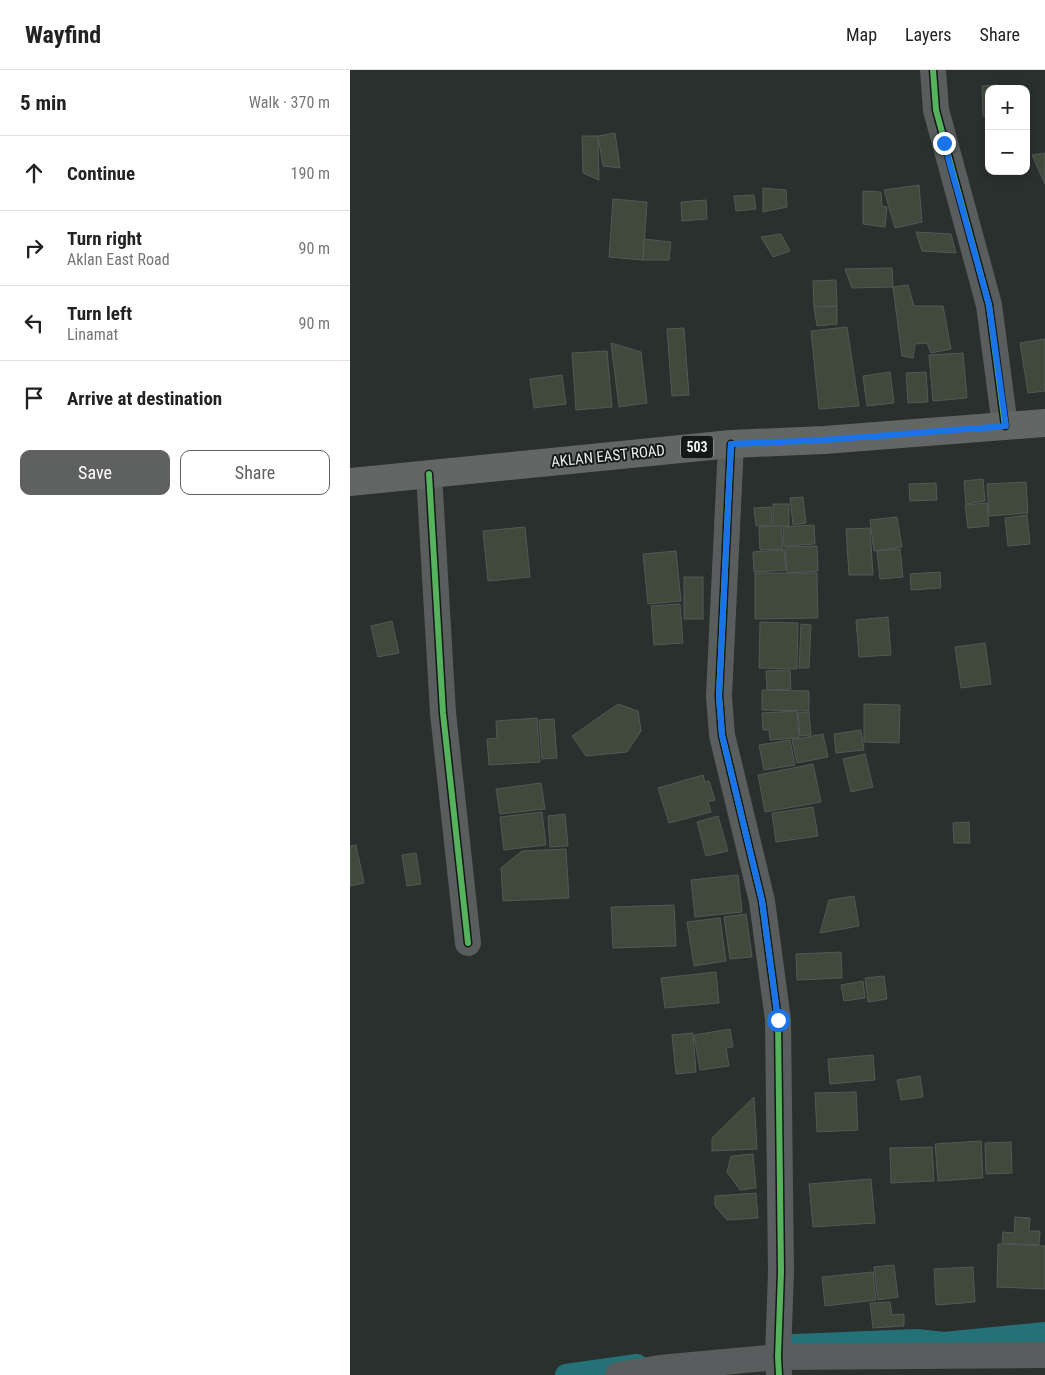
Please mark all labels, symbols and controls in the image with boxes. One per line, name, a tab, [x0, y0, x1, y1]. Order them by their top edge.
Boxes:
text: Wayfind	[25, 21, 101, 49]
text: Map	[846, 24, 877, 45]
text: Layers	[905, 24, 952, 45]
text: Share	[980, 24, 1020, 45]
map controls	[985, 85, 1030, 175]
button: +	[985, 85, 1030, 130]
text: 5 min	[20, 91, 67, 115]
text: Walk · 370 m	[249, 93, 330, 112]
button: −	[985, 130, 1030, 175]
route end	[933, 132, 956, 155]
icon: ahead	[20, 159, 48, 187]
text: Continue	[67, 162, 135, 185]
text: 190 m	[291, 164, 330, 183]
text: Turn right	[67, 227, 142, 250]
icon: right	[20, 234, 48, 262]
text: 90 m	[298, 239, 330, 258]
text: Aklan East Road	[67, 250, 170, 269]
text: Turn left	[67, 302, 132, 325]
icon: left	[20, 309, 48, 337]
text: 90 m	[298, 314, 330, 333]
text: Linamat	[67, 325, 118, 344]
icon: arrive	[20, 384, 48, 412]
text: Arrive at destination	[67, 387, 222, 410]
road number: 503	[681, 436, 713, 458]
street label: AKLAN EAST ROAD	[550, 441, 666, 471]
button: Save	[20, 450, 170, 495]
button: Share	[180, 450, 330, 495]
route start	[767, 1009, 790, 1032]

